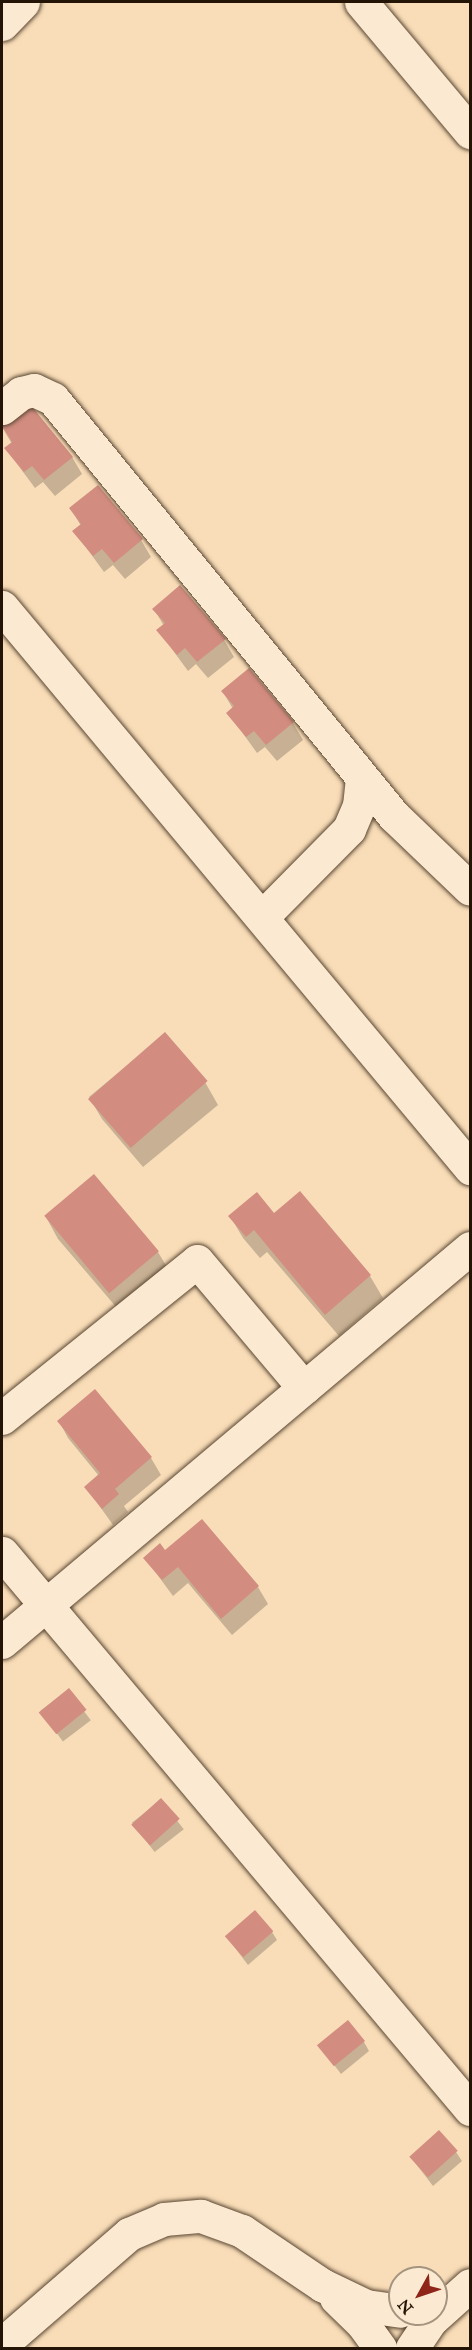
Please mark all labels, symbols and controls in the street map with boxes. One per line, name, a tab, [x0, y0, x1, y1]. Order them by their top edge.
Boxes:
north arrow	[388, 2266, 448, 2326]
text: N	[394, 2295, 417, 2318]

